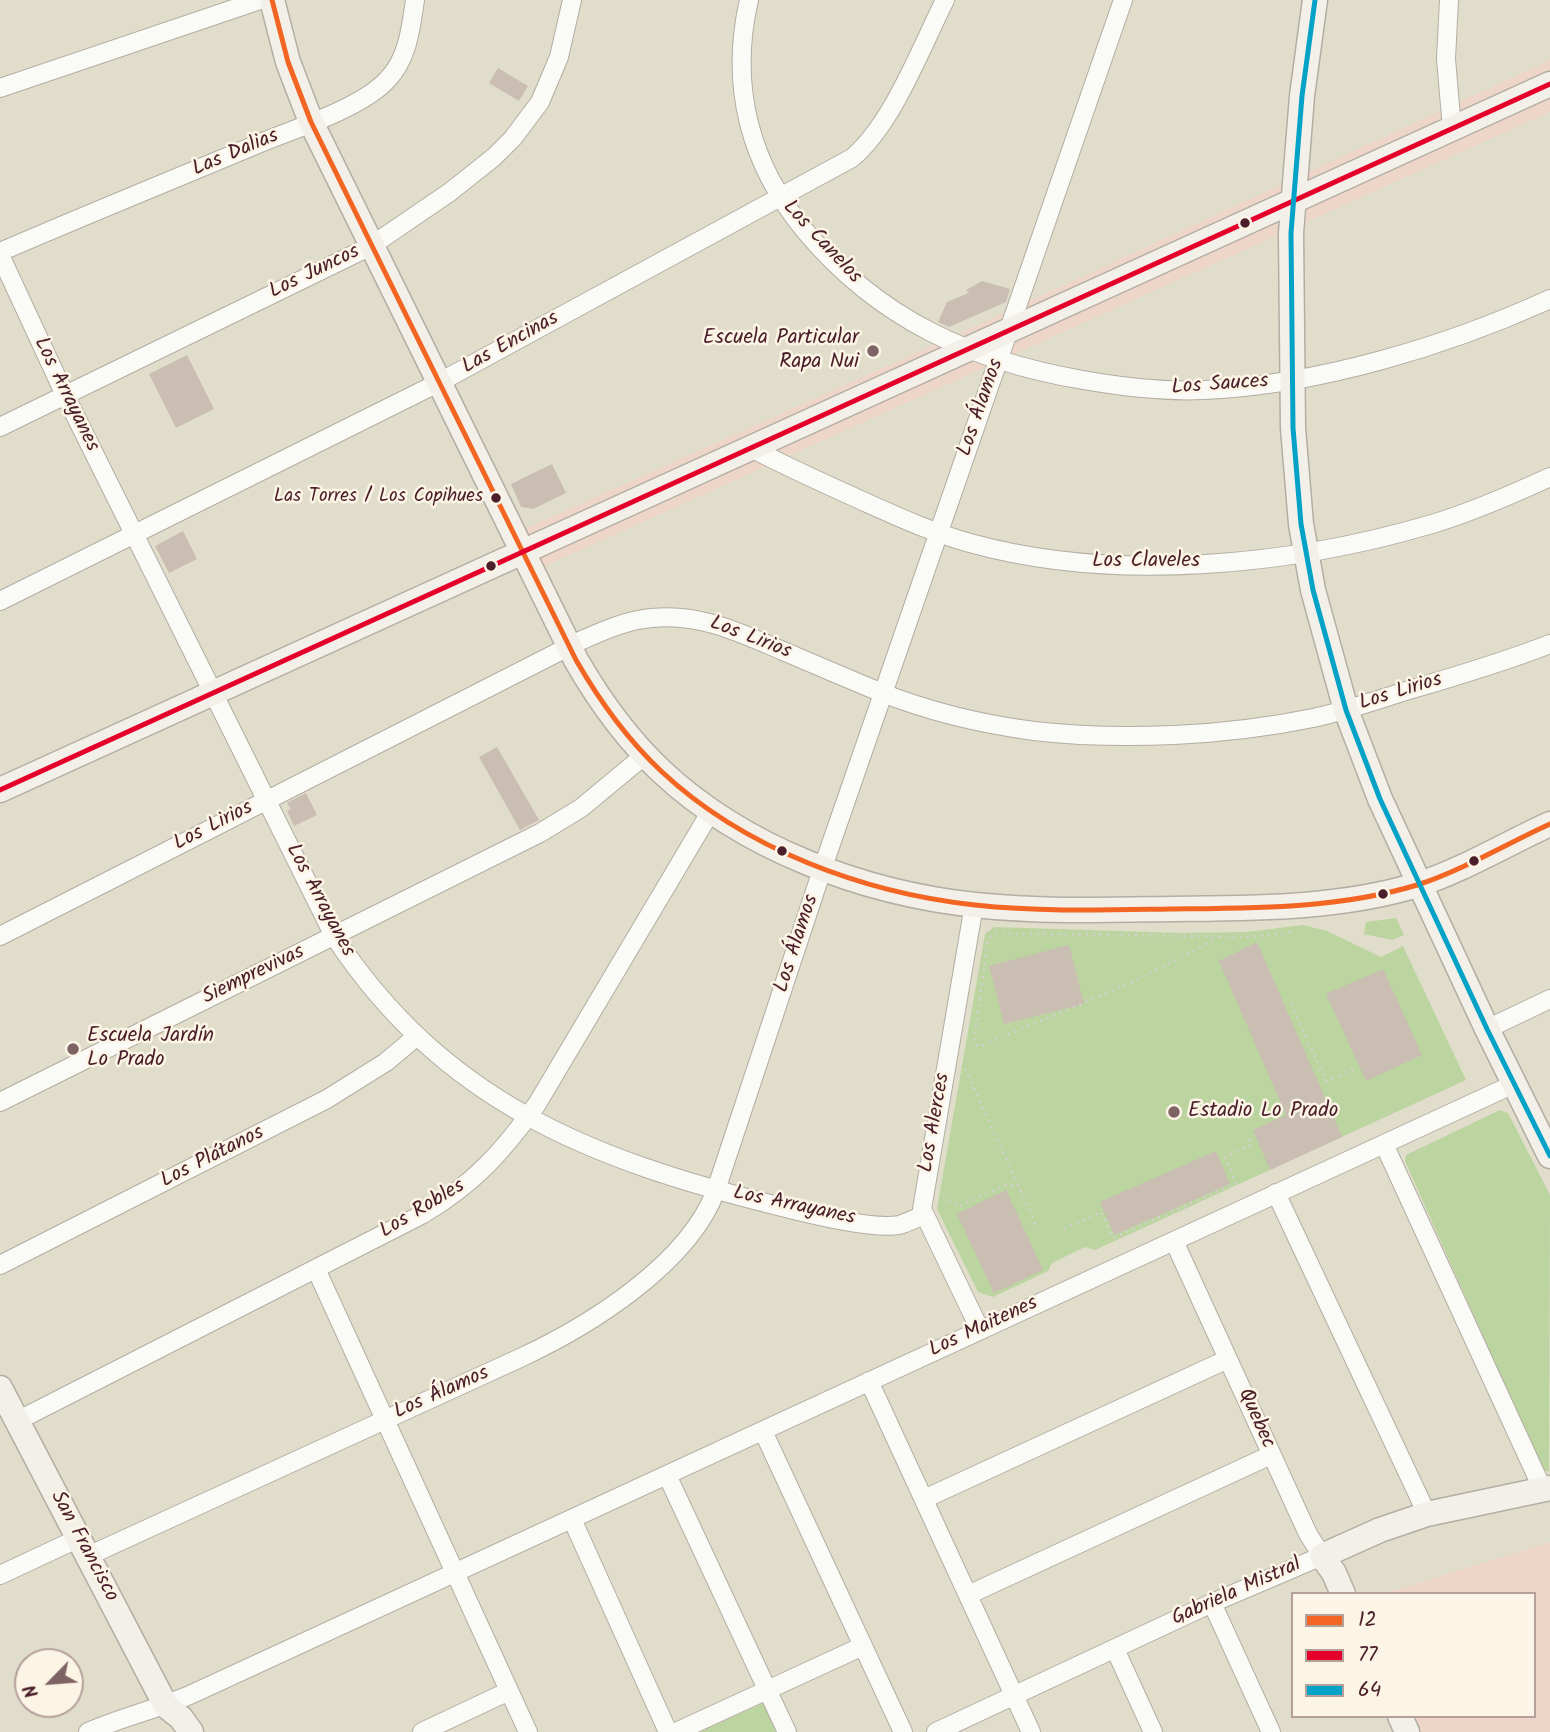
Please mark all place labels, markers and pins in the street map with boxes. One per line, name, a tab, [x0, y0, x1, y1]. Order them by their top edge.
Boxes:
unlabelled marker	[1238, 216, 1252, 230]
place label: Escuela Particular Rapa Nui	[703, 326, 859, 376]
marker: Escuela Particular Rapa Nui	[865, 343, 881, 359]
place label: Las Torres / Los Copihues	[274, 487, 483, 509]
marker: Las Torres / Los Copihues	[489, 491, 503, 505]
unlabelled marker	[484, 559, 498, 573]
unlabelled marker	[775, 844, 789, 858]
unlabelled marker	[1467, 854, 1481, 868]
unlabelled marker	[1376, 887, 1390, 901]
place label: Escuela Jardín Lo Prado	[87, 1024, 214, 1074]
marker: Escuela Jardín Lo Prado	[65, 1041, 81, 1057]
place label: Estadio Lo Prado	[1188, 1099, 1338, 1125]
marker: Estadio Lo Prado	[1166, 1104, 1182, 1120]

